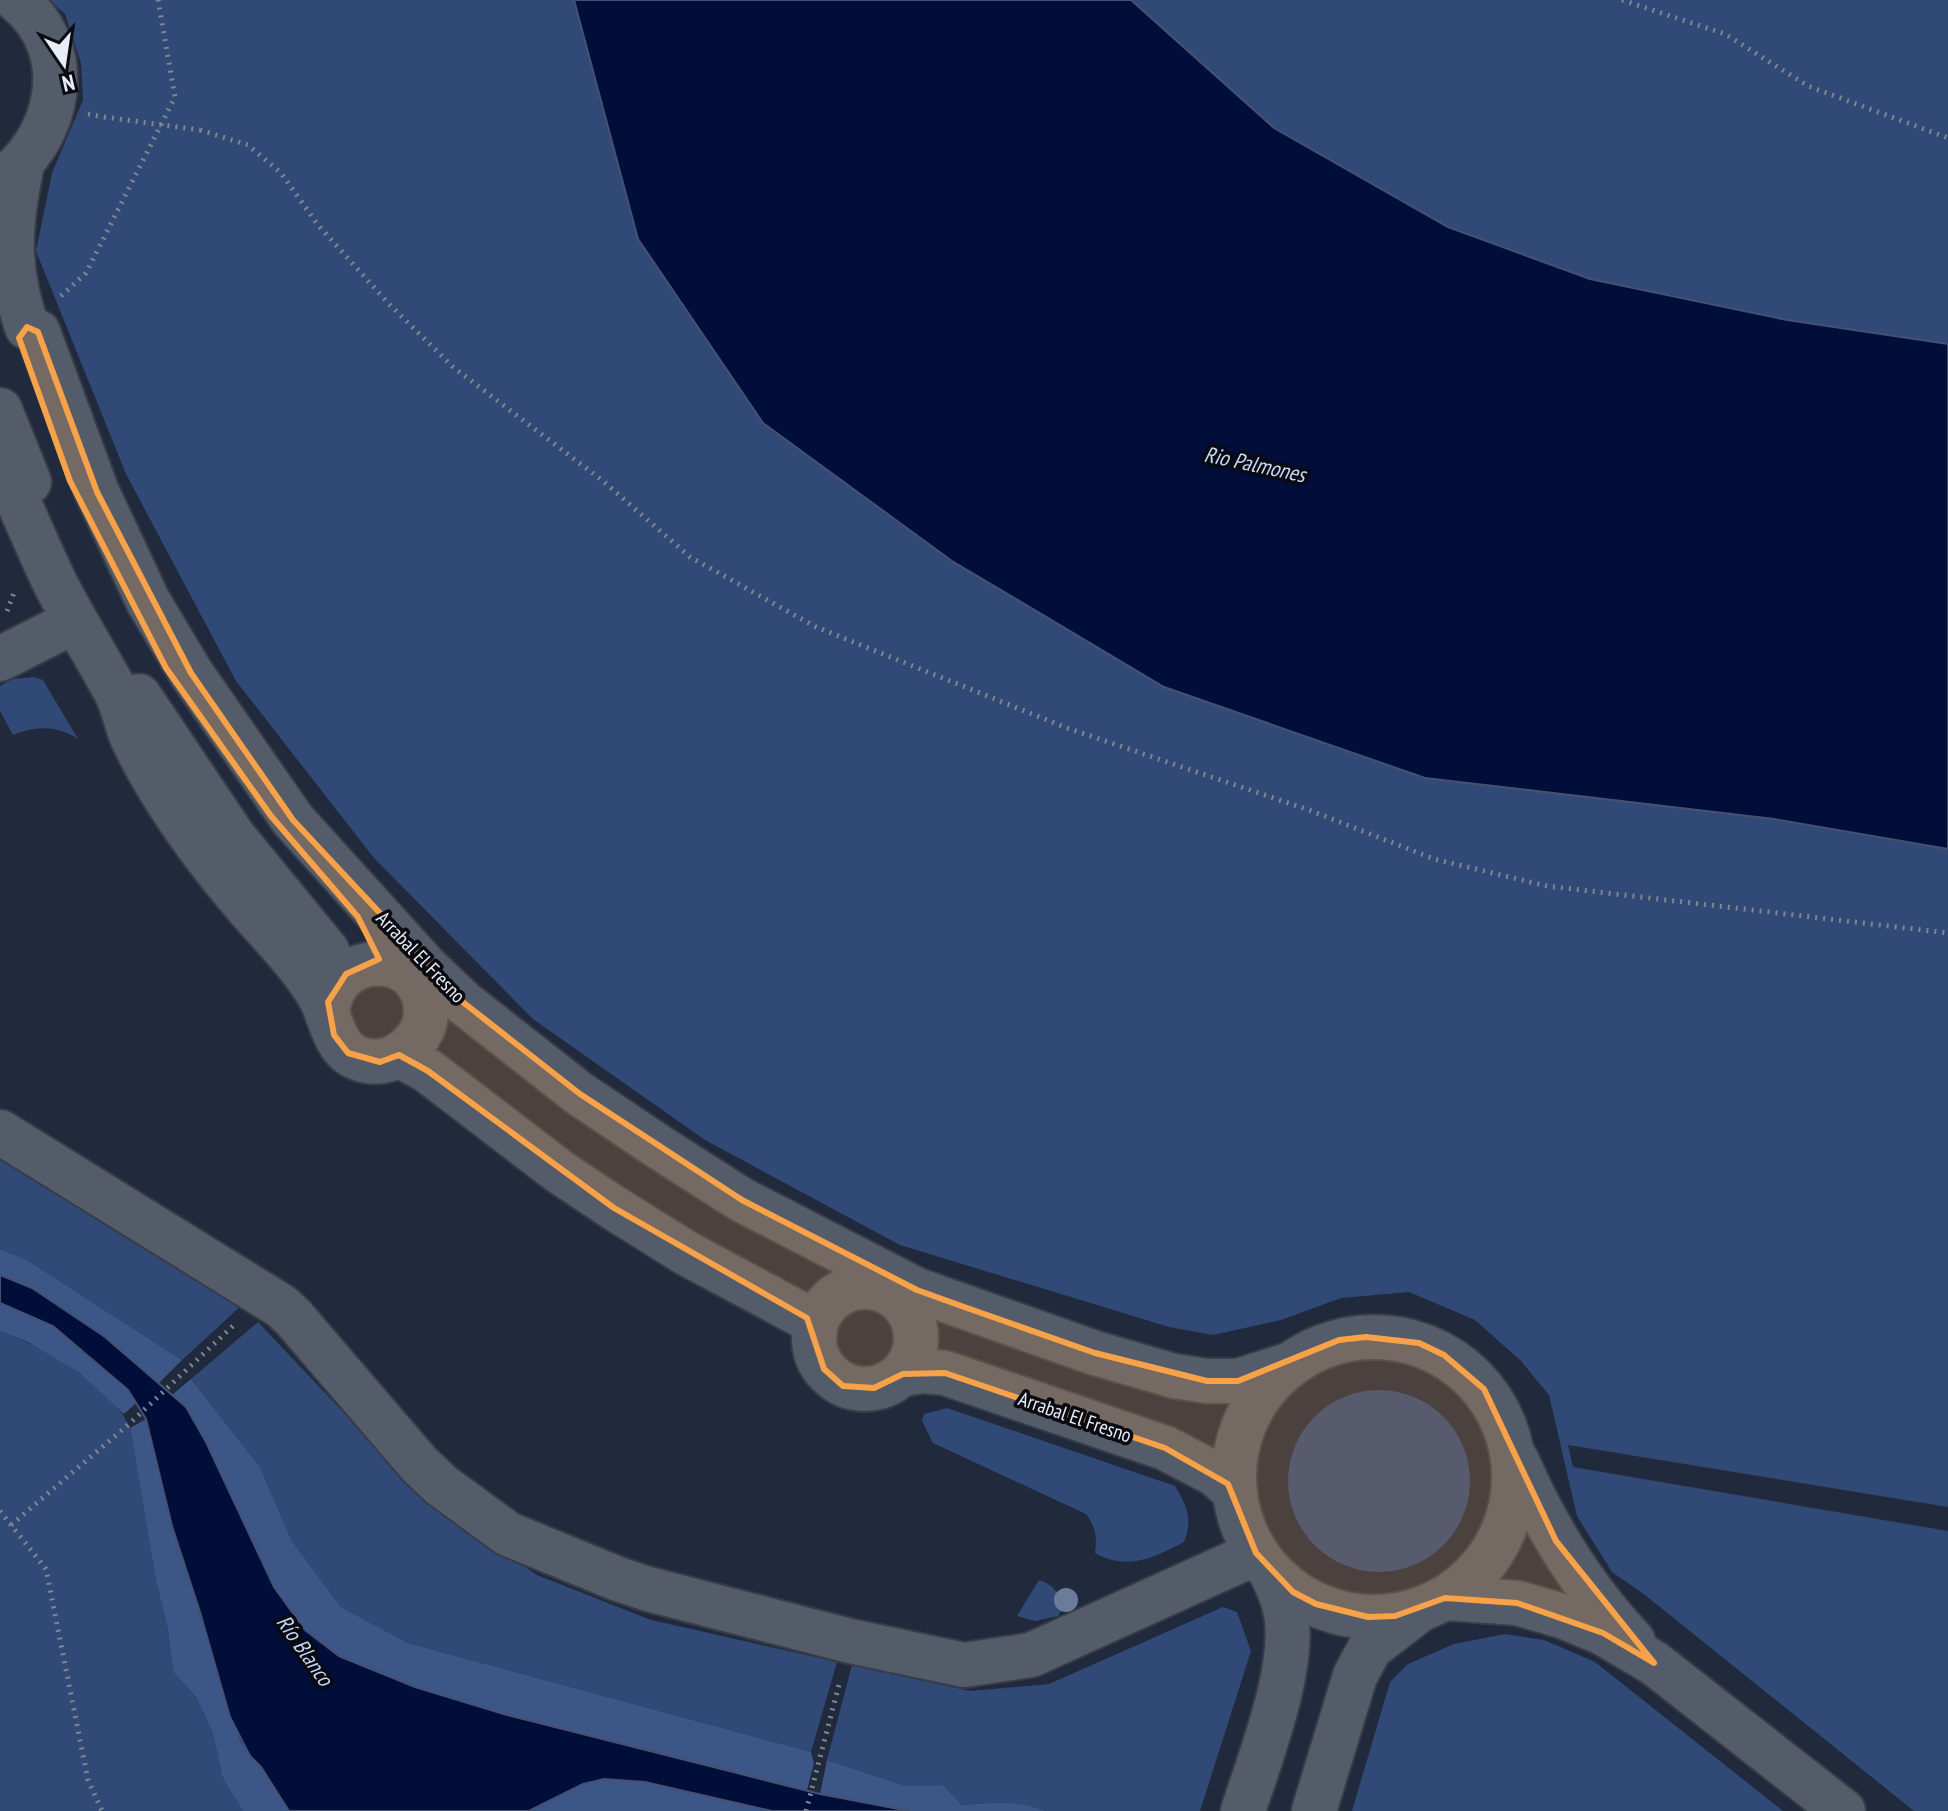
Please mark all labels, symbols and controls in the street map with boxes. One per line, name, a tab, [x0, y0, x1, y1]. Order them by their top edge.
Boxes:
north arrow	[24, 24, 104, 104]
text: N	[60, 69, 77, 98]
water label: Rio Palmones	[1202, 440, 1311, 489]
street label: Arrabal El Fresno	[371, 906, 471, 1008]
street label: Arrabal El Fresno	[1015, 1386, 1135, 1448]
water label: Río Blanco	[270, 1609, 340, 1692]

